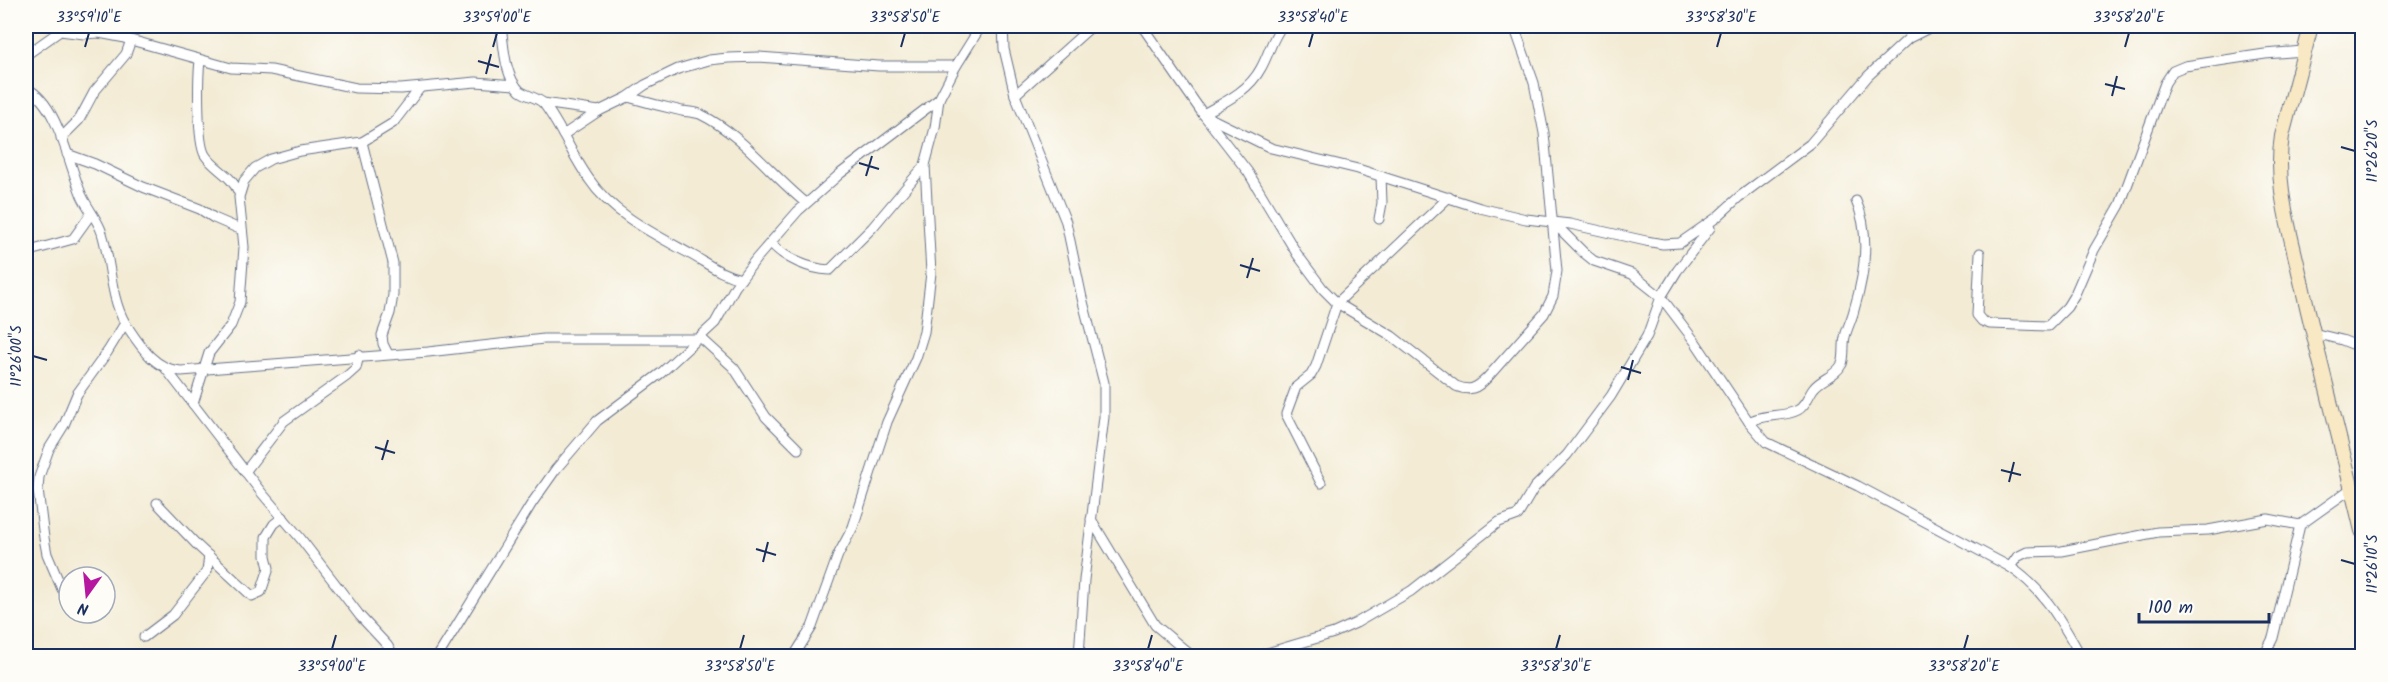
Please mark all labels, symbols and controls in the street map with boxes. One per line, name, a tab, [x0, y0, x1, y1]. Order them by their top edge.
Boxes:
text: 33°59'10"E	[56, 6, 123, 30]
text: 33°59'00"E	[463, 6, 532, 30]
text: 33°58'50"E	[870, 6, 942, 30]
text: 33°58'40"E	[1278, 6, 1350, 30]
text: 33°58'30"E	[1685, 6, 1758, 30]
text: 33°58'20"E	[2093, 6, 2166, 30]
text: 11°26'20"S	[2361, 120, 2385, 182]
text: 11°26'00"S	[5, 325, 29, 387]
text: 11°26'10"S	[2361, 535, 2385, 593]
north arrow	[57, 565, 117, 625]
scale bar	[2139, 586, 2270, 624]
text: 100 m	[2148, 594, 2193, 623]
text: N	[75, 595, 92, 621]
text: 33°59'00"E	[298, 655, 367, 679]
text: 33°58'50"E	[705, 655, 777, 679]
text: 33°58'40"E	[1113, 655, 1185, 679]
text: 33°58'30"E	[1520, 655, 1593, 679]
text: 33°58'20"E	[1928, 655, 2001, 679]

